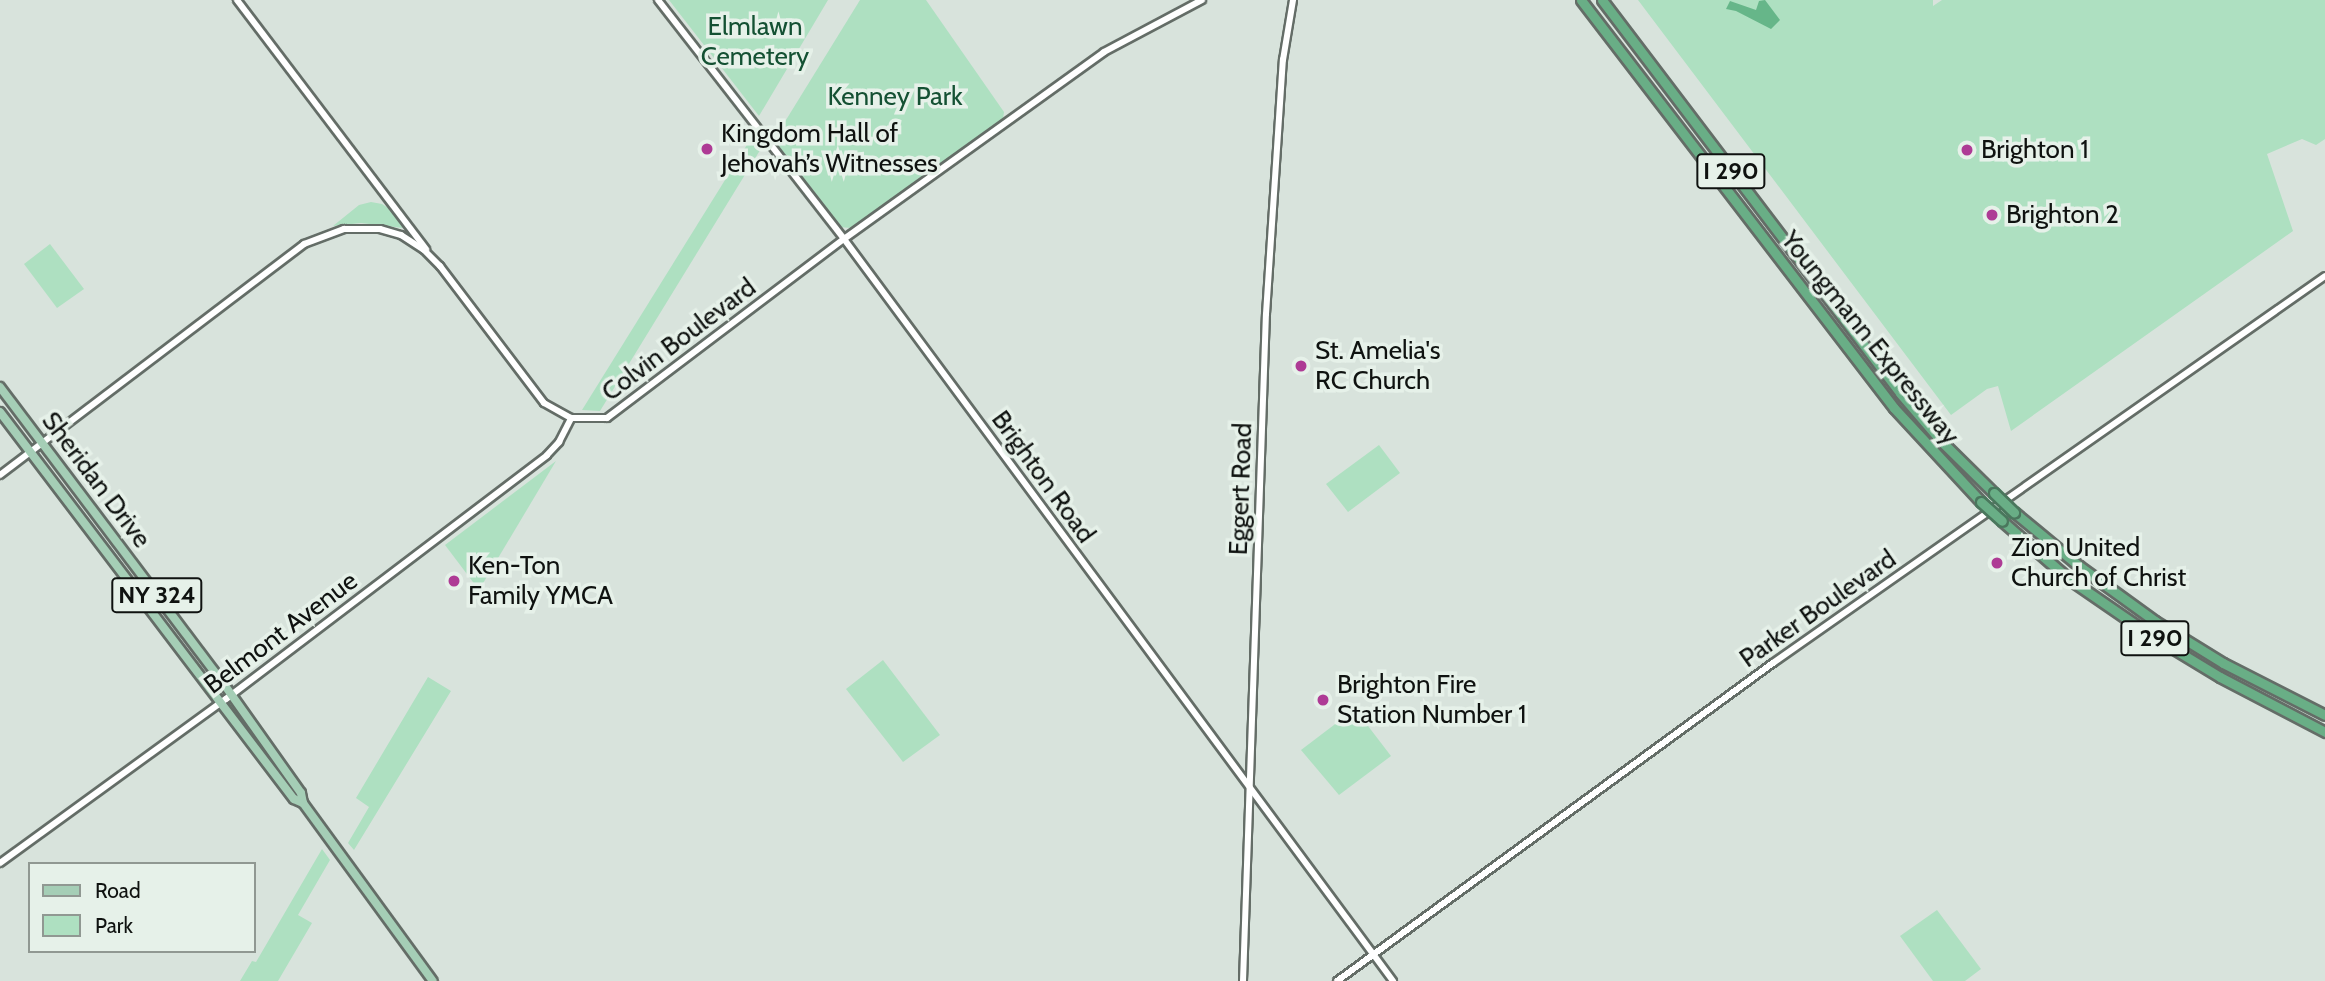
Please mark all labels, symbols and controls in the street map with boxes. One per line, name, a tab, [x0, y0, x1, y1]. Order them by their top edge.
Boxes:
park label: Elmlawn Cemetery	[701, 11, 809, 72]
park label: Kenney Park	[827, 81, 963, 113]
place label: Kingdom Hall of Jehovah’s Witnesses	[721, 118, 938, 180]
place label: Brighton 1	[1981, 134, 2089, 166]
marker: Kingdom Hall of Jehovah’s Witnesses	[699, 141, 715, 157]
marker: Brighton 1	[1959, 142, 1975, 158]
road number: I 290	[1696, 150, 1766, 191]
place label: Brighton 2	[2006, 199, 2119, 231]
marker: Brighton 2	[1984, 207, 2000, 223]
street label: Youngmann Expressway	[1774, 225, 1966, 451]
street label: Colvin Boulevard	[596, 272, 762, 408]
place label: St. Amelia's RC Church	[1315, 335, 1440, 396]
marker: St. Amelia's RC Church	[1293, 358, 1309, 374]
street label: Brighton Road	[985, 405, 1101, 549]
street label: Sheridan Drive	[35, 406, 157, 554]
street label: Eggert Road	[1223, 422, 1259, 556]
place label: Zion United Church of Christ	[2011, 532, 2186, 594]
street label: Parker Boulevard	[1734, 544, 1902, 674]
place label: Ken-Ton Family YMCA	[468, 550, 613, 612]
marker: Zion United Church of Christ	[1989, 555, 2005, 571]
street label: Belmont Avenue	[198, 565, 364, 701]
marker: Ken-Ton Family YMCA	[446, 573, 462, 589]
road number: NY 324	[110, 574, 204, 616]
road number: I 290	[2120, 618, 2190, 658]
place label: Brighton Fire Station Number 1	[1337, 669, 1526, 730]
marker: Brighton Fire Station Number 1	[1315, 692, 1331, 708]
legend	[28, 862, 256, 953]
text: Road	[95, 878, 141, 903]
text: Park	[95, 913, 133, 938]

